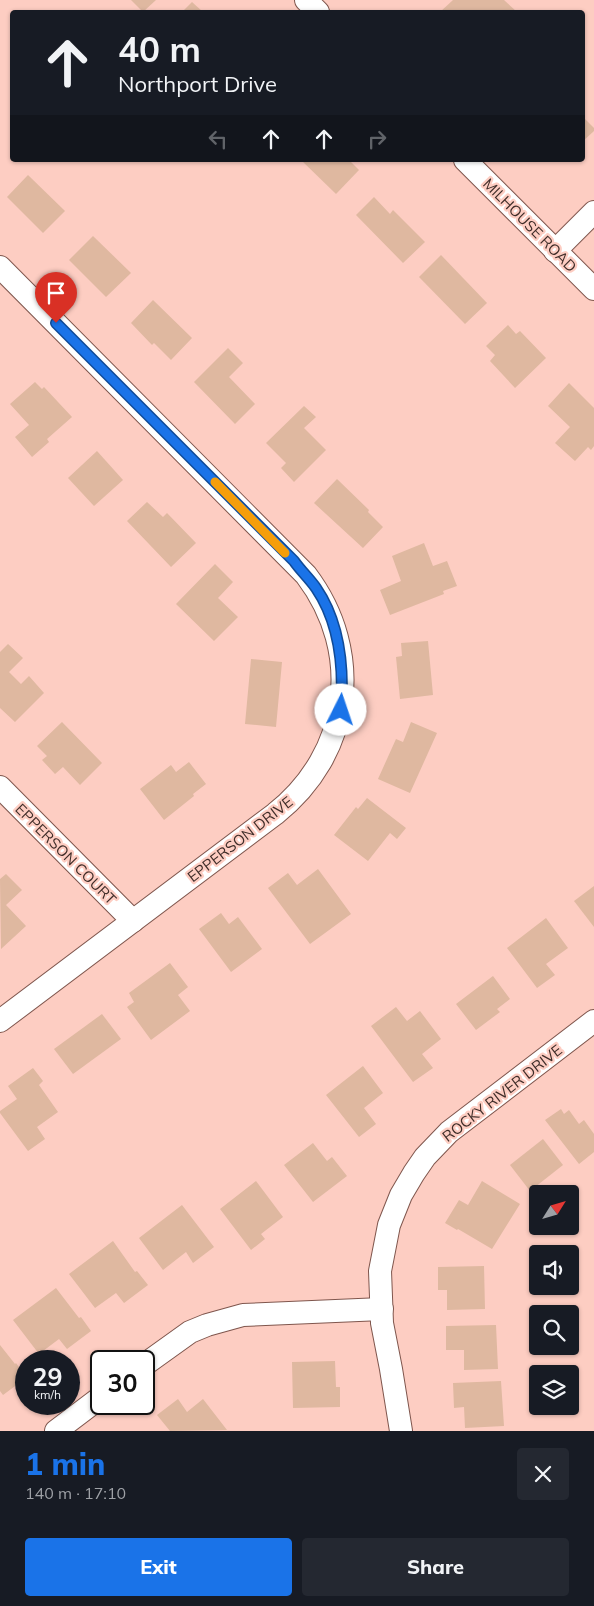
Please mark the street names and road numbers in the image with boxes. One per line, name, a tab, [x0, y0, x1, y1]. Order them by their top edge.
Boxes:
street label: MILHOUSE ROAD	[479, 174, 581, 276]
street label: EPPERSON DRIVE	[184, 792, 297, 886]
street label: EPPERSON COURT	[11, 799, 121, 909]
street label: ROCKY RIVER DRIVE	[438, 1040, 566, 1146]

